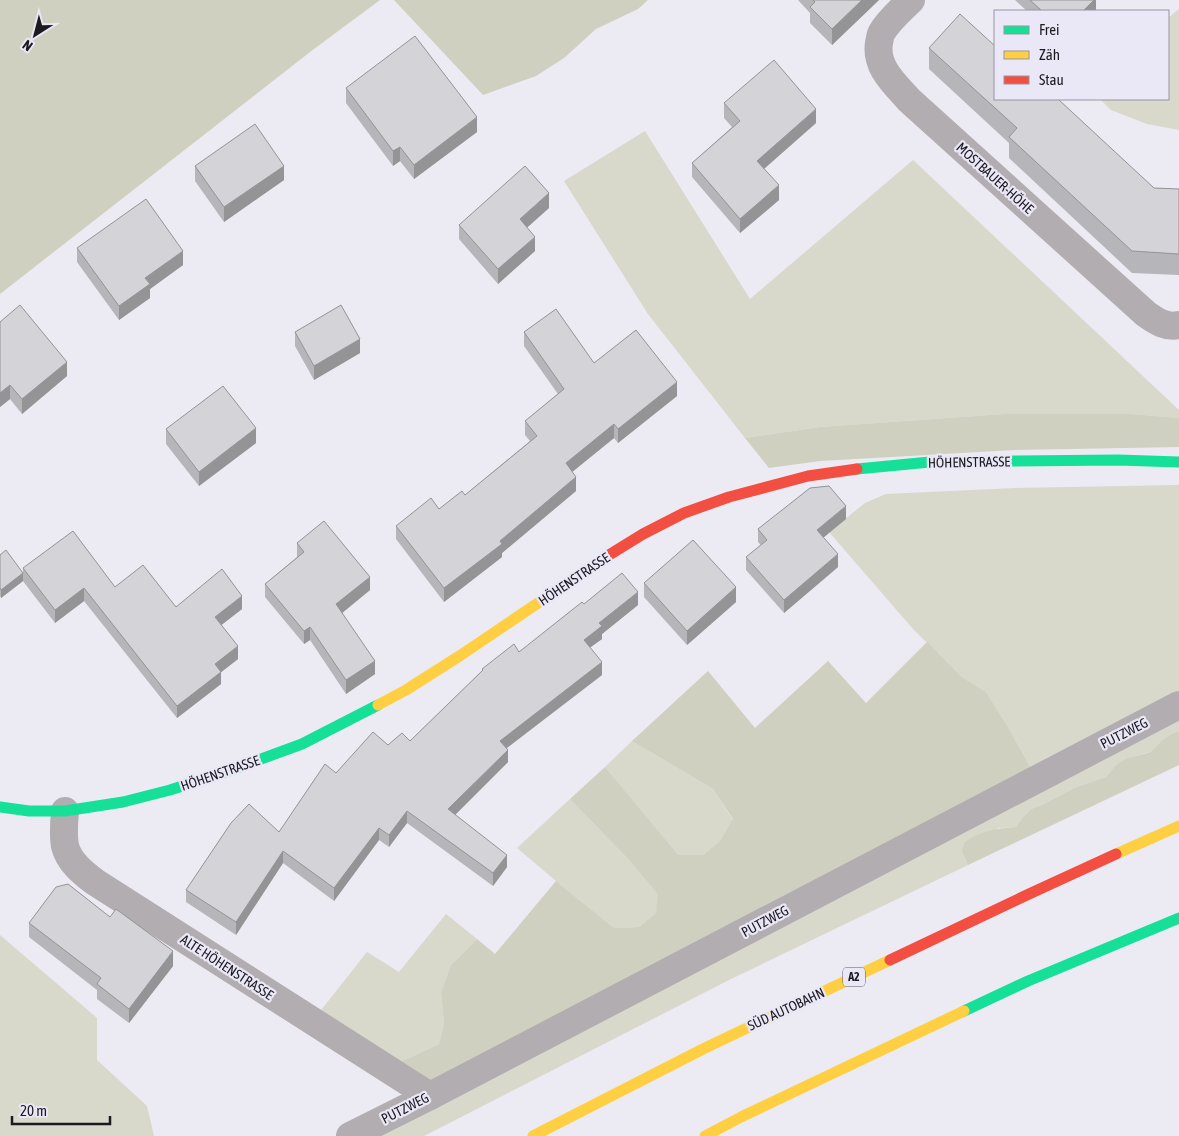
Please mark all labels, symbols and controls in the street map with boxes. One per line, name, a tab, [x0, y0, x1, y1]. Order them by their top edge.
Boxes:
north arrow	[10, 10, 60, 60]
legend	[994, 10, 1169, 100]
text: Frei	[1039, 21, 1059, 38]
text: N	[19, 37, 35, 54]
text: Zäh	[1039, 46, 1060, 63]
text: Stau	[1039, 71, 1064, 88]
street label: MOSTBAUER-HÖHE	[953, 139, 1037, 217]
street label: HÖHENSTRASSE	[928, 453, 1010, 471]
street label: HÖHENSTRASSE	[535, 549, 613, 609]
street label: PUTZWEG	[1098, 714, 1150, 752]
street label: HÖHENSTRASSE	[178, 752, 262, 794]
street label: PUTZWEG	[739, 902, 791, 940]
street label: ALTE HÖHENSTRASSE	[178, 931, 276, 1003]
road number: A2	[843, 968, 865, 986]
street label: SÜD AUTOBAHN	[745, 984, 827, 1034]
street label: PUTZWEG	[379, 1089, 431, 1127]
scale bar	[12, 1094, 110, 1126]
text: 20 m	[20, 1102, 47, 1119]

